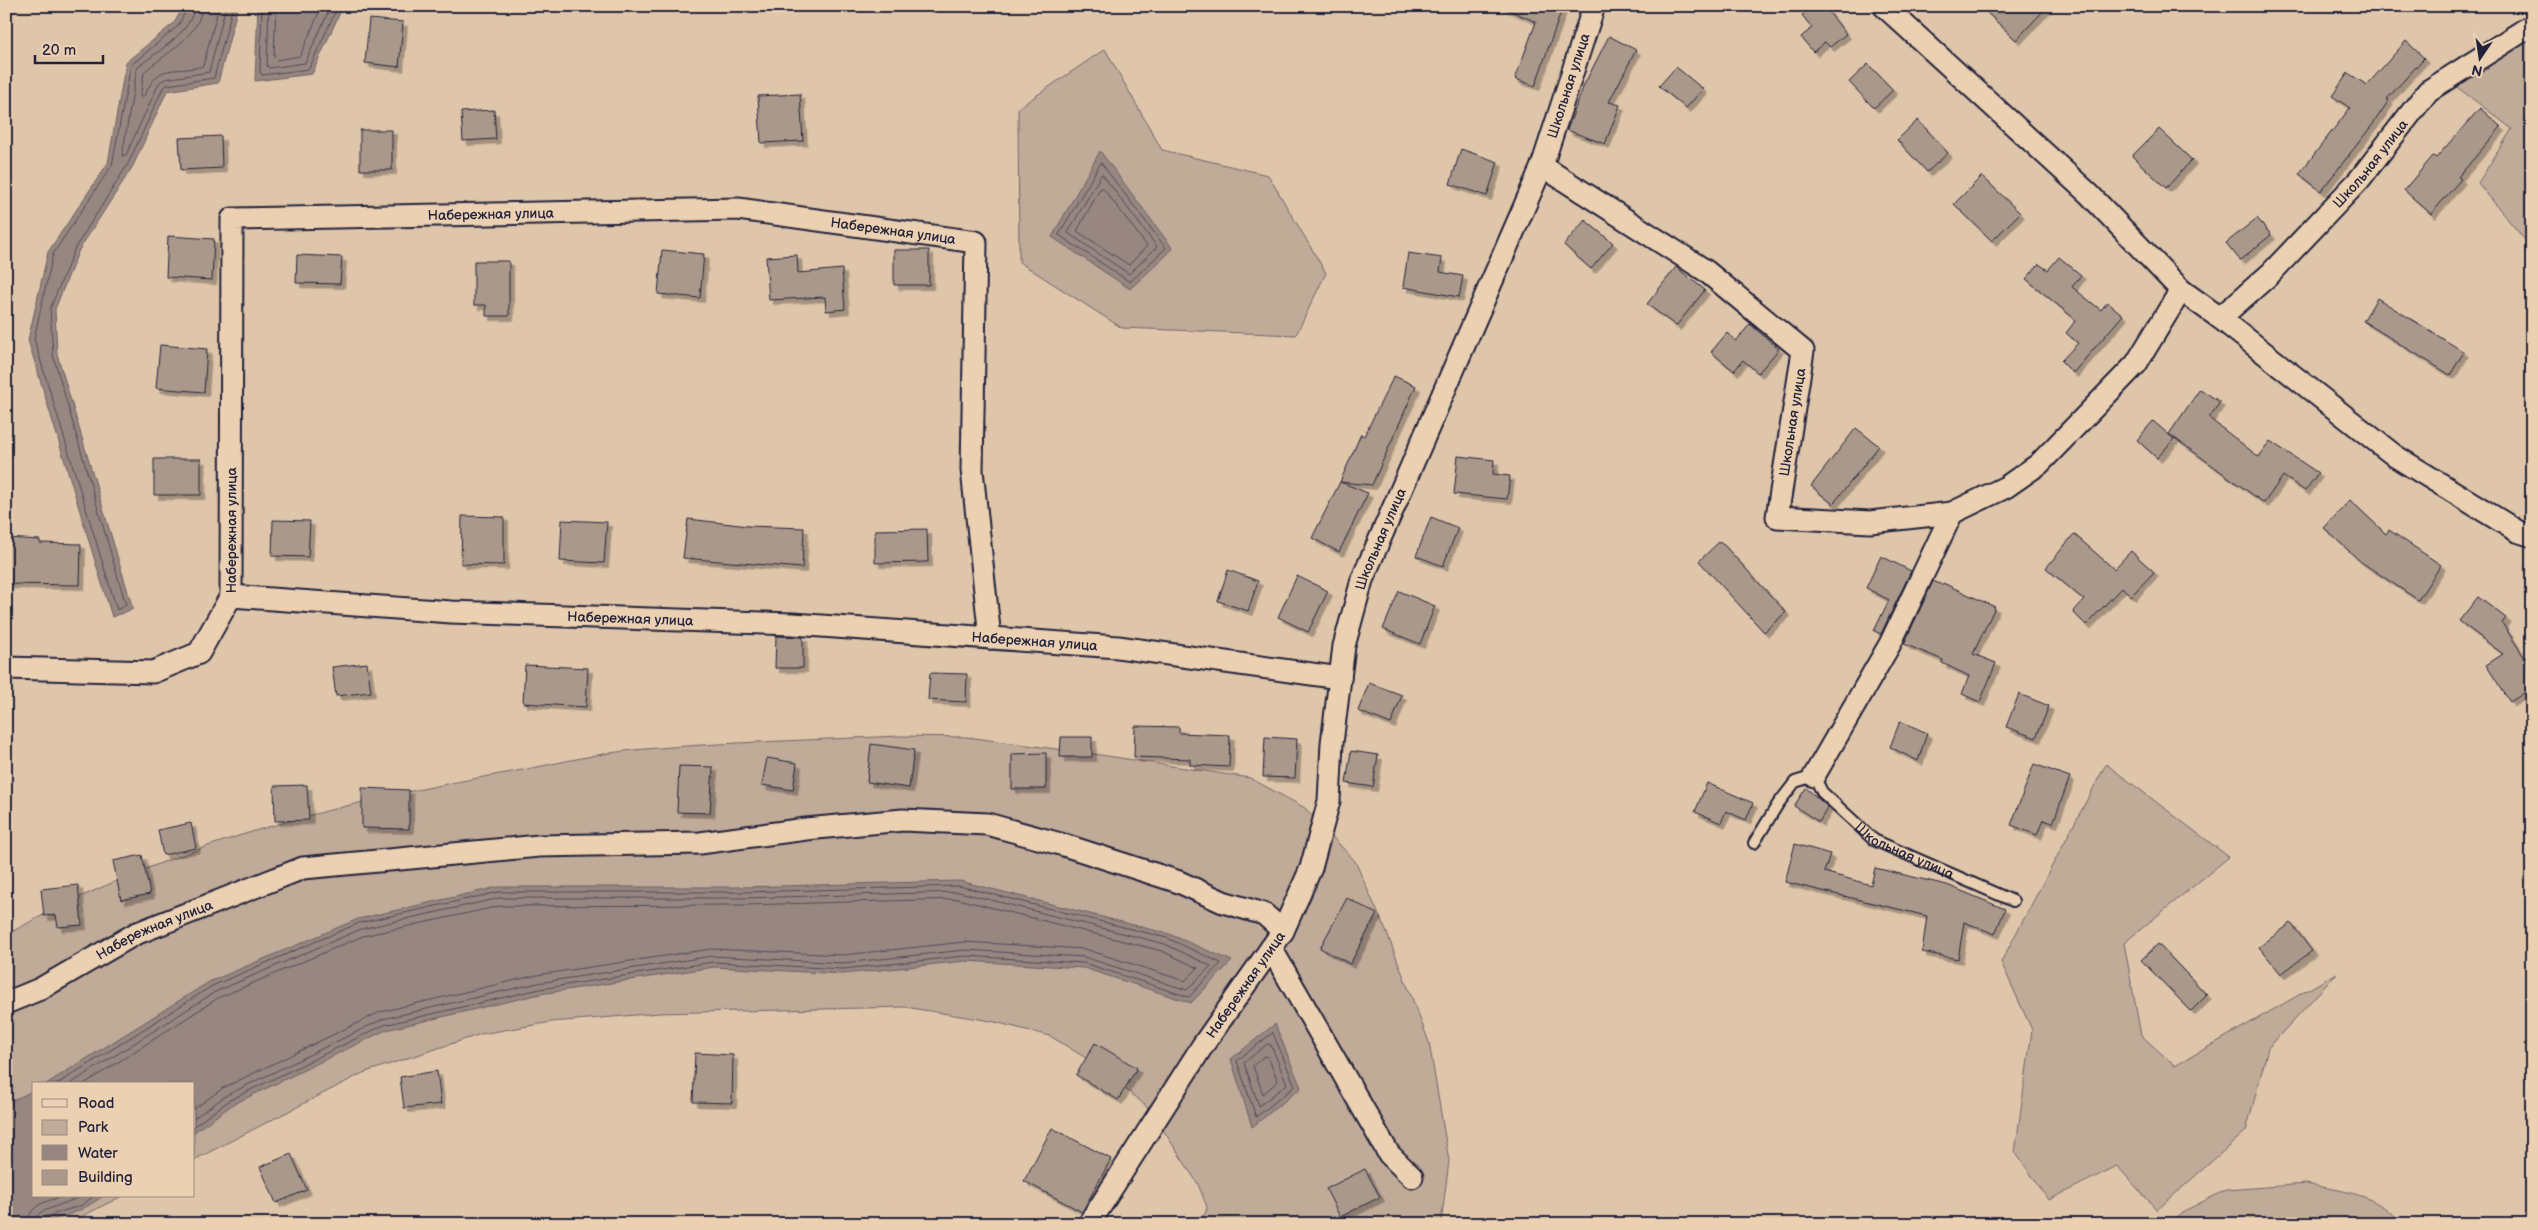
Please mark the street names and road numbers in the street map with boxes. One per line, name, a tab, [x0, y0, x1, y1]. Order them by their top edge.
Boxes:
street label: Школьная улица	[1544, 30, 1594, 140]
street label: Школьная улица	[2329, 116, 2412, 211]
street label: Набережная улица	[428, 205, 555, 224]
street label: Набережная улица	[829, 214, 958, 248]
street label: Школьная улица	[1776, 366, 1810, 477]
street label: Набережная улица	[223, 466, 240, 593]
street label: Школьная улица	[1352, 485, 1410, 592]
street label: Набережная улица	[567, 608, 694, 630]
street label: Набережная улица	[971, 629, 1099, 655]
street label: Школьная улица	[1851, 819, 1957, 883]
street label: Набережная улица	[93, 896, 216, 964]
street label: Набережная улица	[1203, 928, 1289, 1041]

